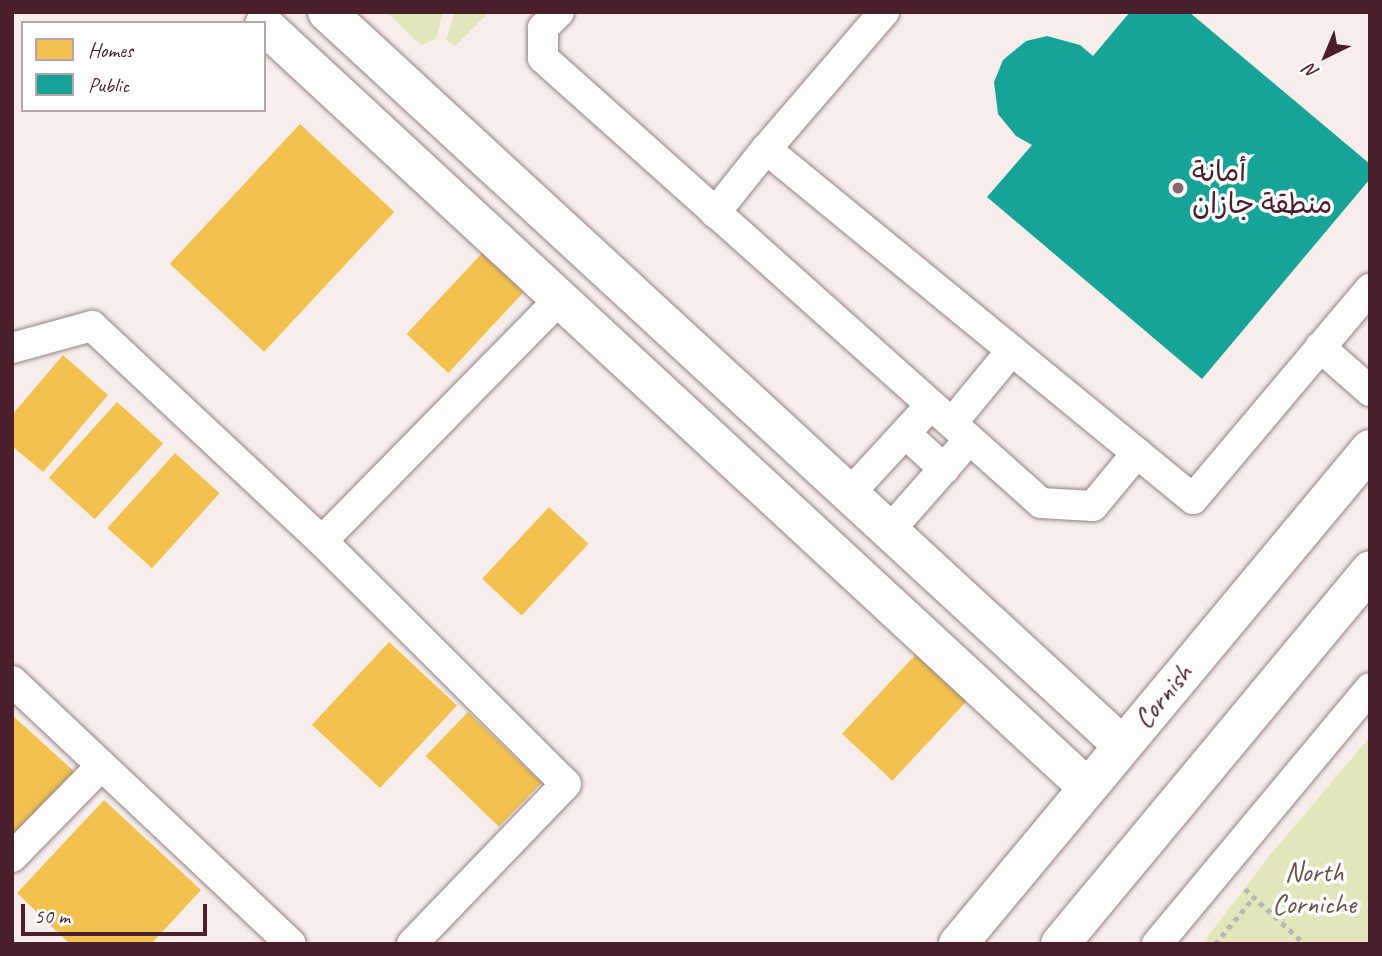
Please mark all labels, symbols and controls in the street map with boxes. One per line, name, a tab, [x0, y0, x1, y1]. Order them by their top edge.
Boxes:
legend	[21, 21, 266, 112]
north arrow	[1291, 21, 1361, 91]
text: Homes	[88, 37, 133, 63]
text: N	[1299, 59, 1324, 84]
text: Public	[88, 72, 129, 98]
place label: أمانة منطقة جازان	[1192, 155, 1332, 221]
marker: أمانة منطقة جازان	[1170, 180, 1186, 196]
street label: Cornish	[1126, 657, 1200, 735]
park label: North Corniche	[1272, 855, 1356, 921]
scale bar	[24, 890, 210, 934]
text: 50 m	[34, 903, 70, 929]

